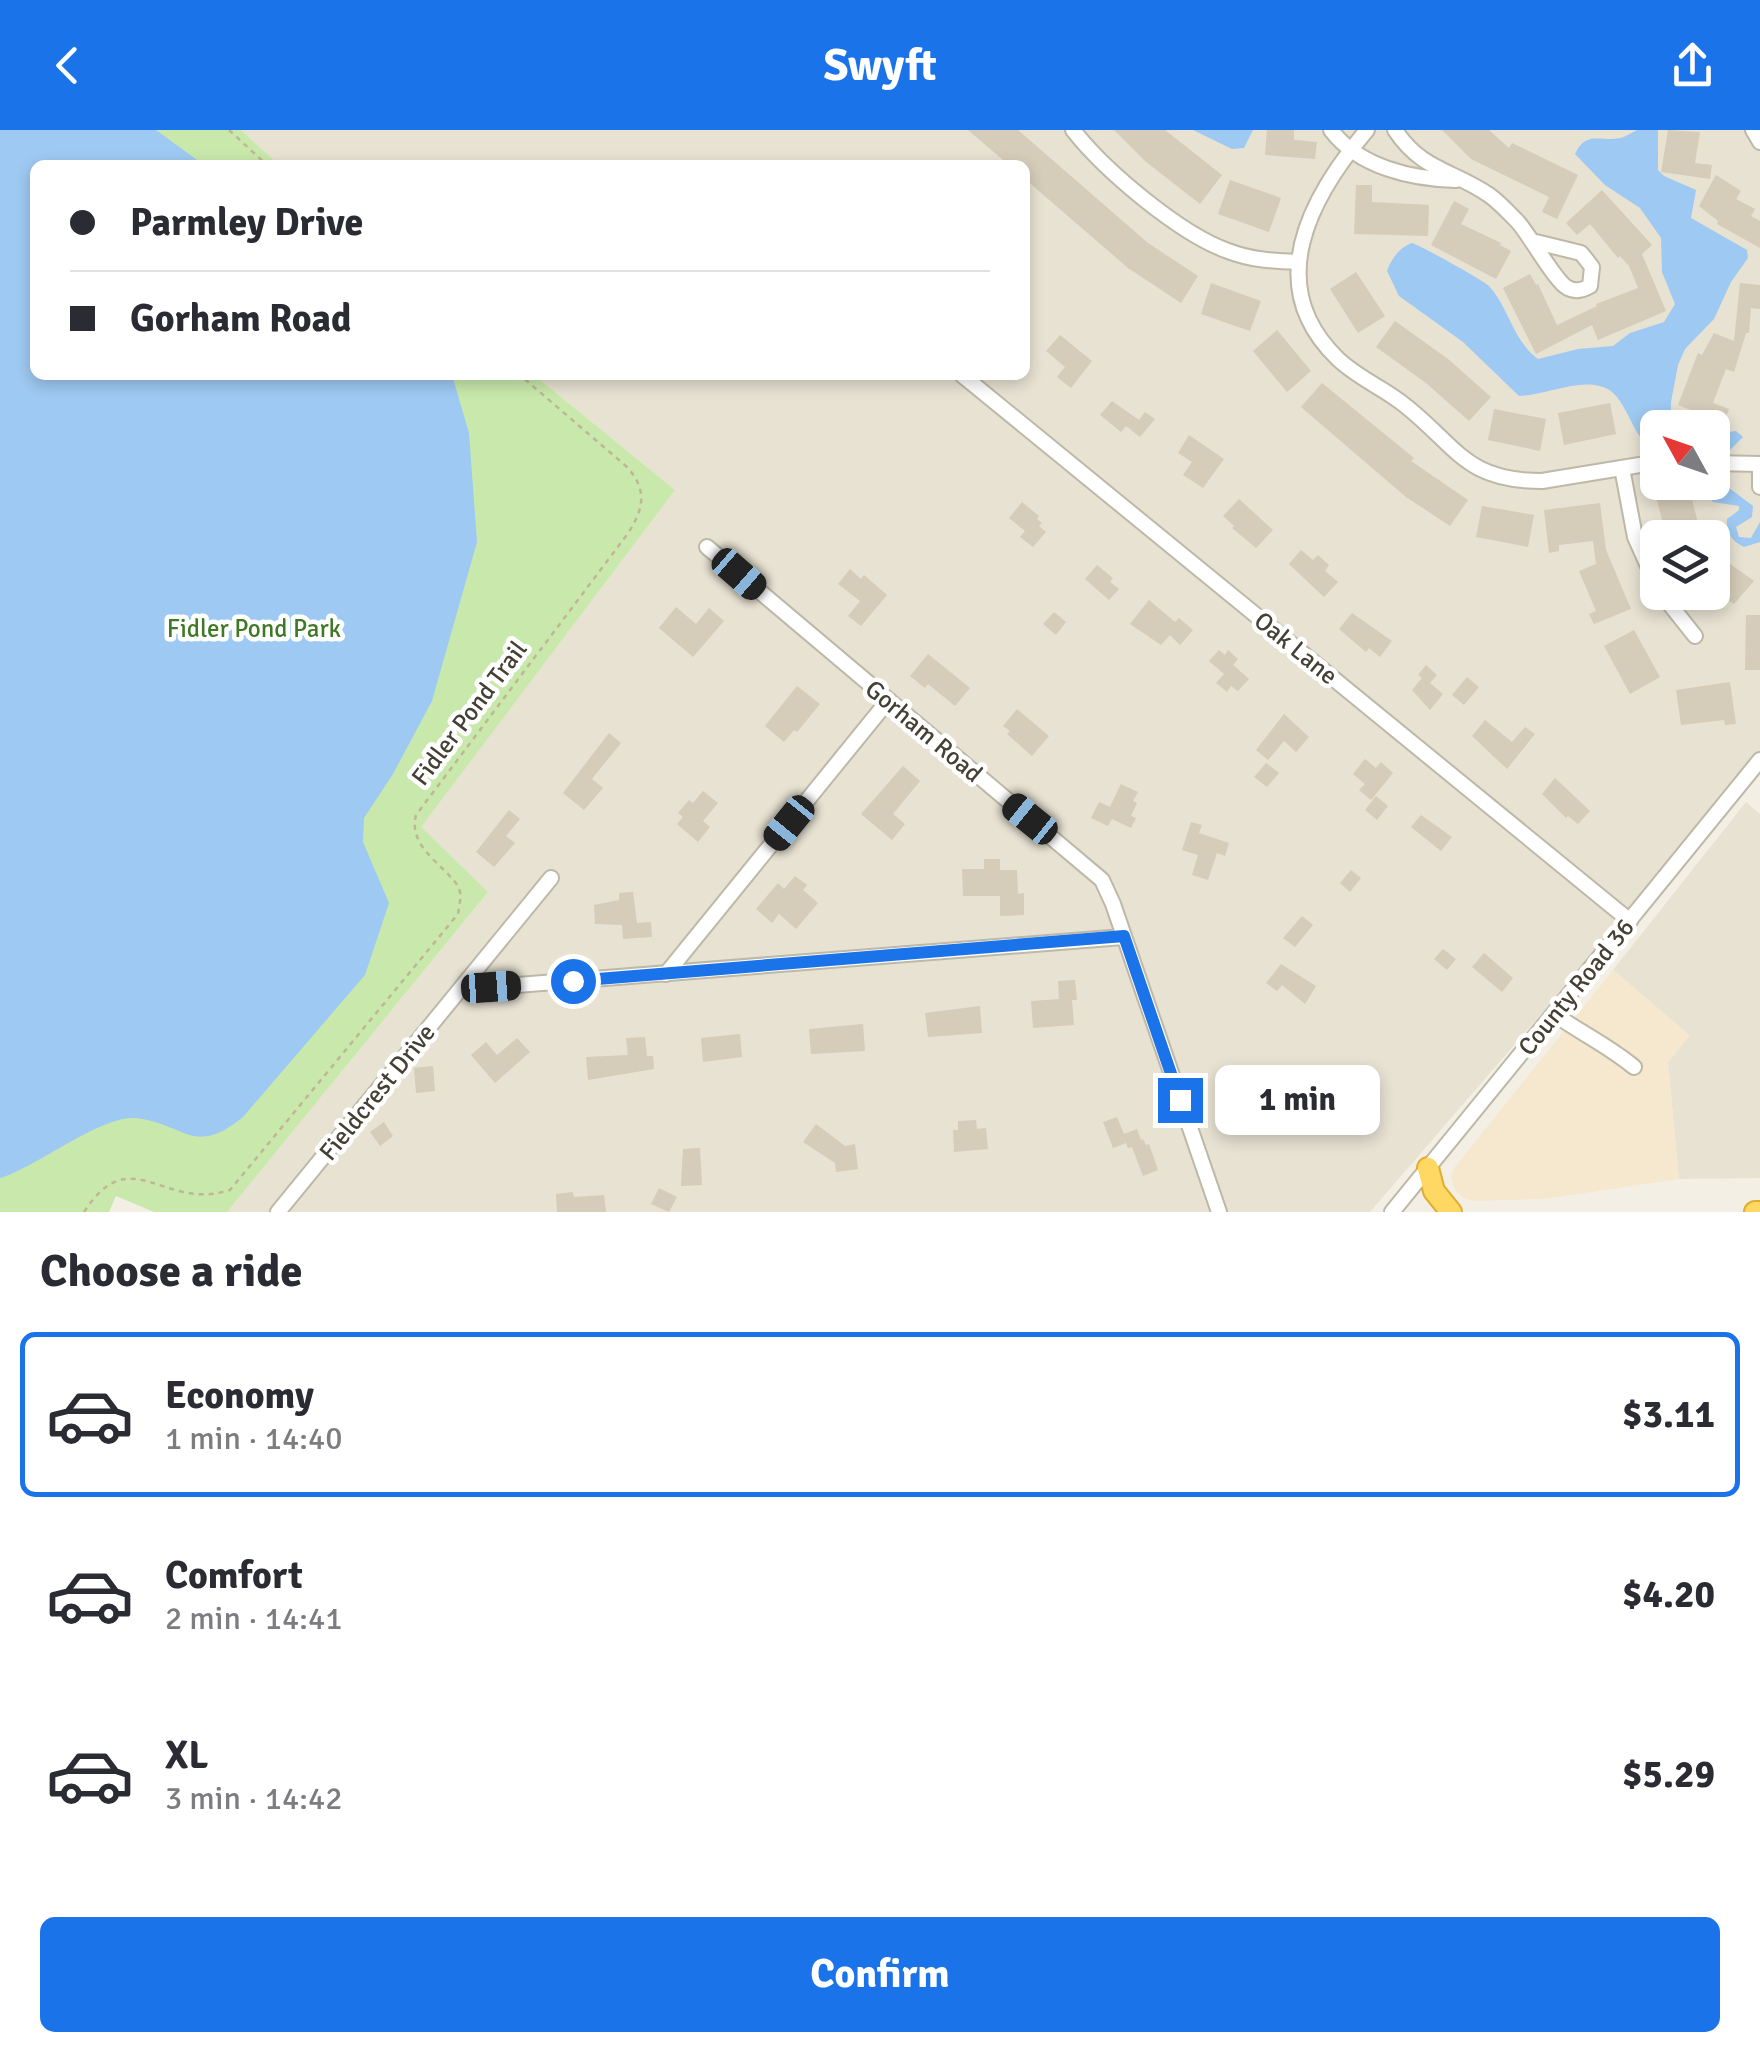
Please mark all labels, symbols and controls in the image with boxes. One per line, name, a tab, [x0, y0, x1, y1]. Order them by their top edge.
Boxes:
icon: back	[40, 38, 95, 93]
text: Swyft	[823, 38, 937, 93]
icon: share	[1665, 38, 1720, 93]
text: Parmley Drive	[130, 199, 363, 246]
text: Gorham Road	[130, 295, 351, 342]
north arrow	[1640, 410, 1730, 500]
map controls	[1640, 410, 1730, 610]
button: layers	[1640, 520, 1730, 610]
car	[707, 543, 771, 605]
street label: Oak Lane	[1248, 605, 1344, 691]
park label: Fidler Pond Park	[167, 613, 342, 644]
street label: Fidler Pond Trail	[405, 635, 533, 791]
street label: Gorham Road	[859, 673, 989, 789]
car	[997, 788, 1063, 850]
car	[758, 790, 820, 856]
street label: County Road 36	[1511, 912, 1641, 1062]
route start	[551, 959, 596, 1004]
car	[460, 970, 522, 1004]
street label: Fieldcrest Drive	[312, 1017, 442, 1167]
callout: 1 min	[1215, 1065, 1380, 1135]
route end	[1158, 1078, 1203, 1123]
text: 1 min	[1259, 1080, 1336, 1119]
text: Choose a ride	[40, 1244, 303, 1299]
icon: car	[45, 1370, 135, 1460]
text: Economy	[165, 1372, 314, 1419]
text: $3.11	[1622, 1391, 1715, 1438]
text: 1 min · 14:40	[165, 1419, 343, 1458]
icon: car	[45, 1550, 135, 1640]
text: Comfort	[165, 1552, 303, 1599]
text: $4.20	[1622, 1571, 1715, 1618]
text: 2 min · 14:41	[165, 1599, 343, 1638]
icon: car	[45, 1730, 135, 1820]
text: XL	[165, 1732, 208, 1779]
text: $5.29	[1622, 1751, 1715, 1798]
text: 3 min · 14:42	[165, 1779, 343, 1818]
button: Confirm	[40, 1917, 1720, 2032]

